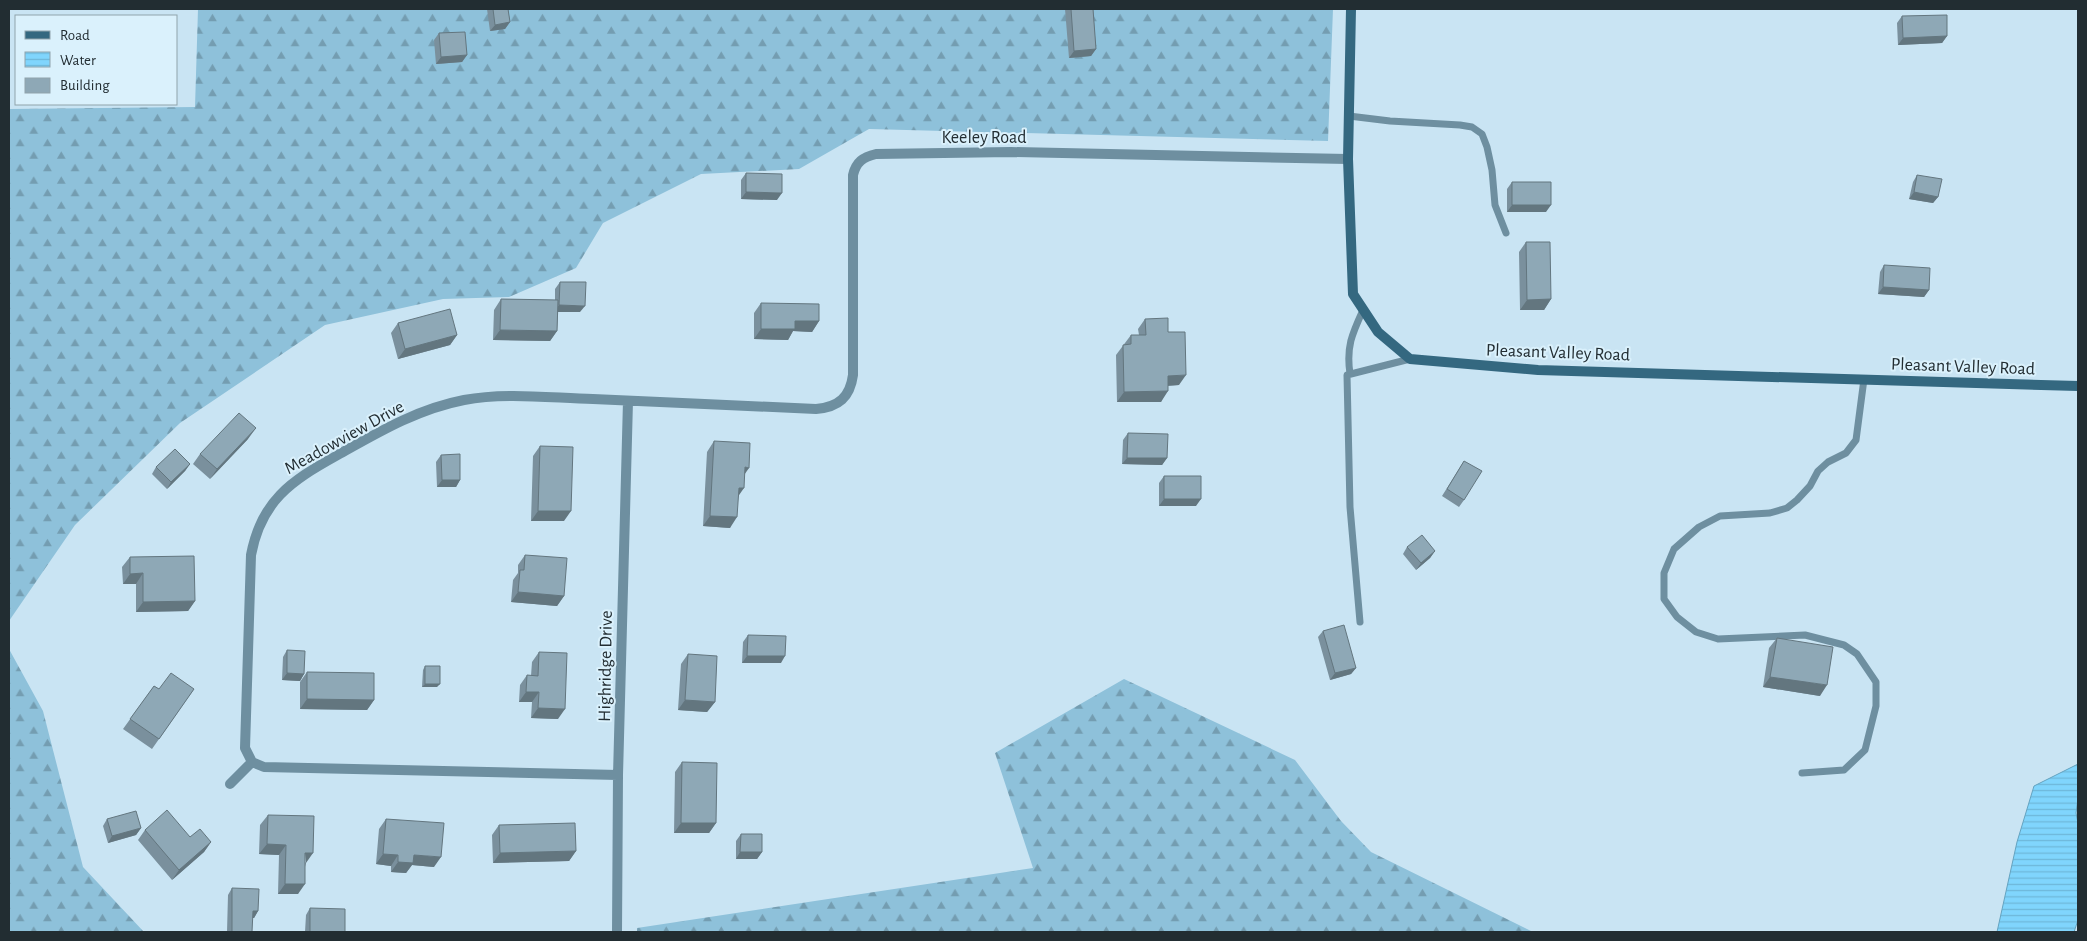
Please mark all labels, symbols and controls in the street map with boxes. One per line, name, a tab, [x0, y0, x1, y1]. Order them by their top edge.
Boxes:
legend	[15, 15, 178, 105]
text: Road	[60, 28, 90, 43]
text: Water	[60, 53, 96, 68]
text: Building	[60, 78, 110, 93]
street label: Keeley Road	[941, 129, 1027, 147]
street label: Pleasant Valley Road	[1486, 341, 1630, 365]
street label: Pleasant Valley Road	[1891, 355, 2035, 379]
street label: Meadowview Drive	[282, 398, 407, 478]
street label: Highridge Drive	[596, 610, 616, 722]

